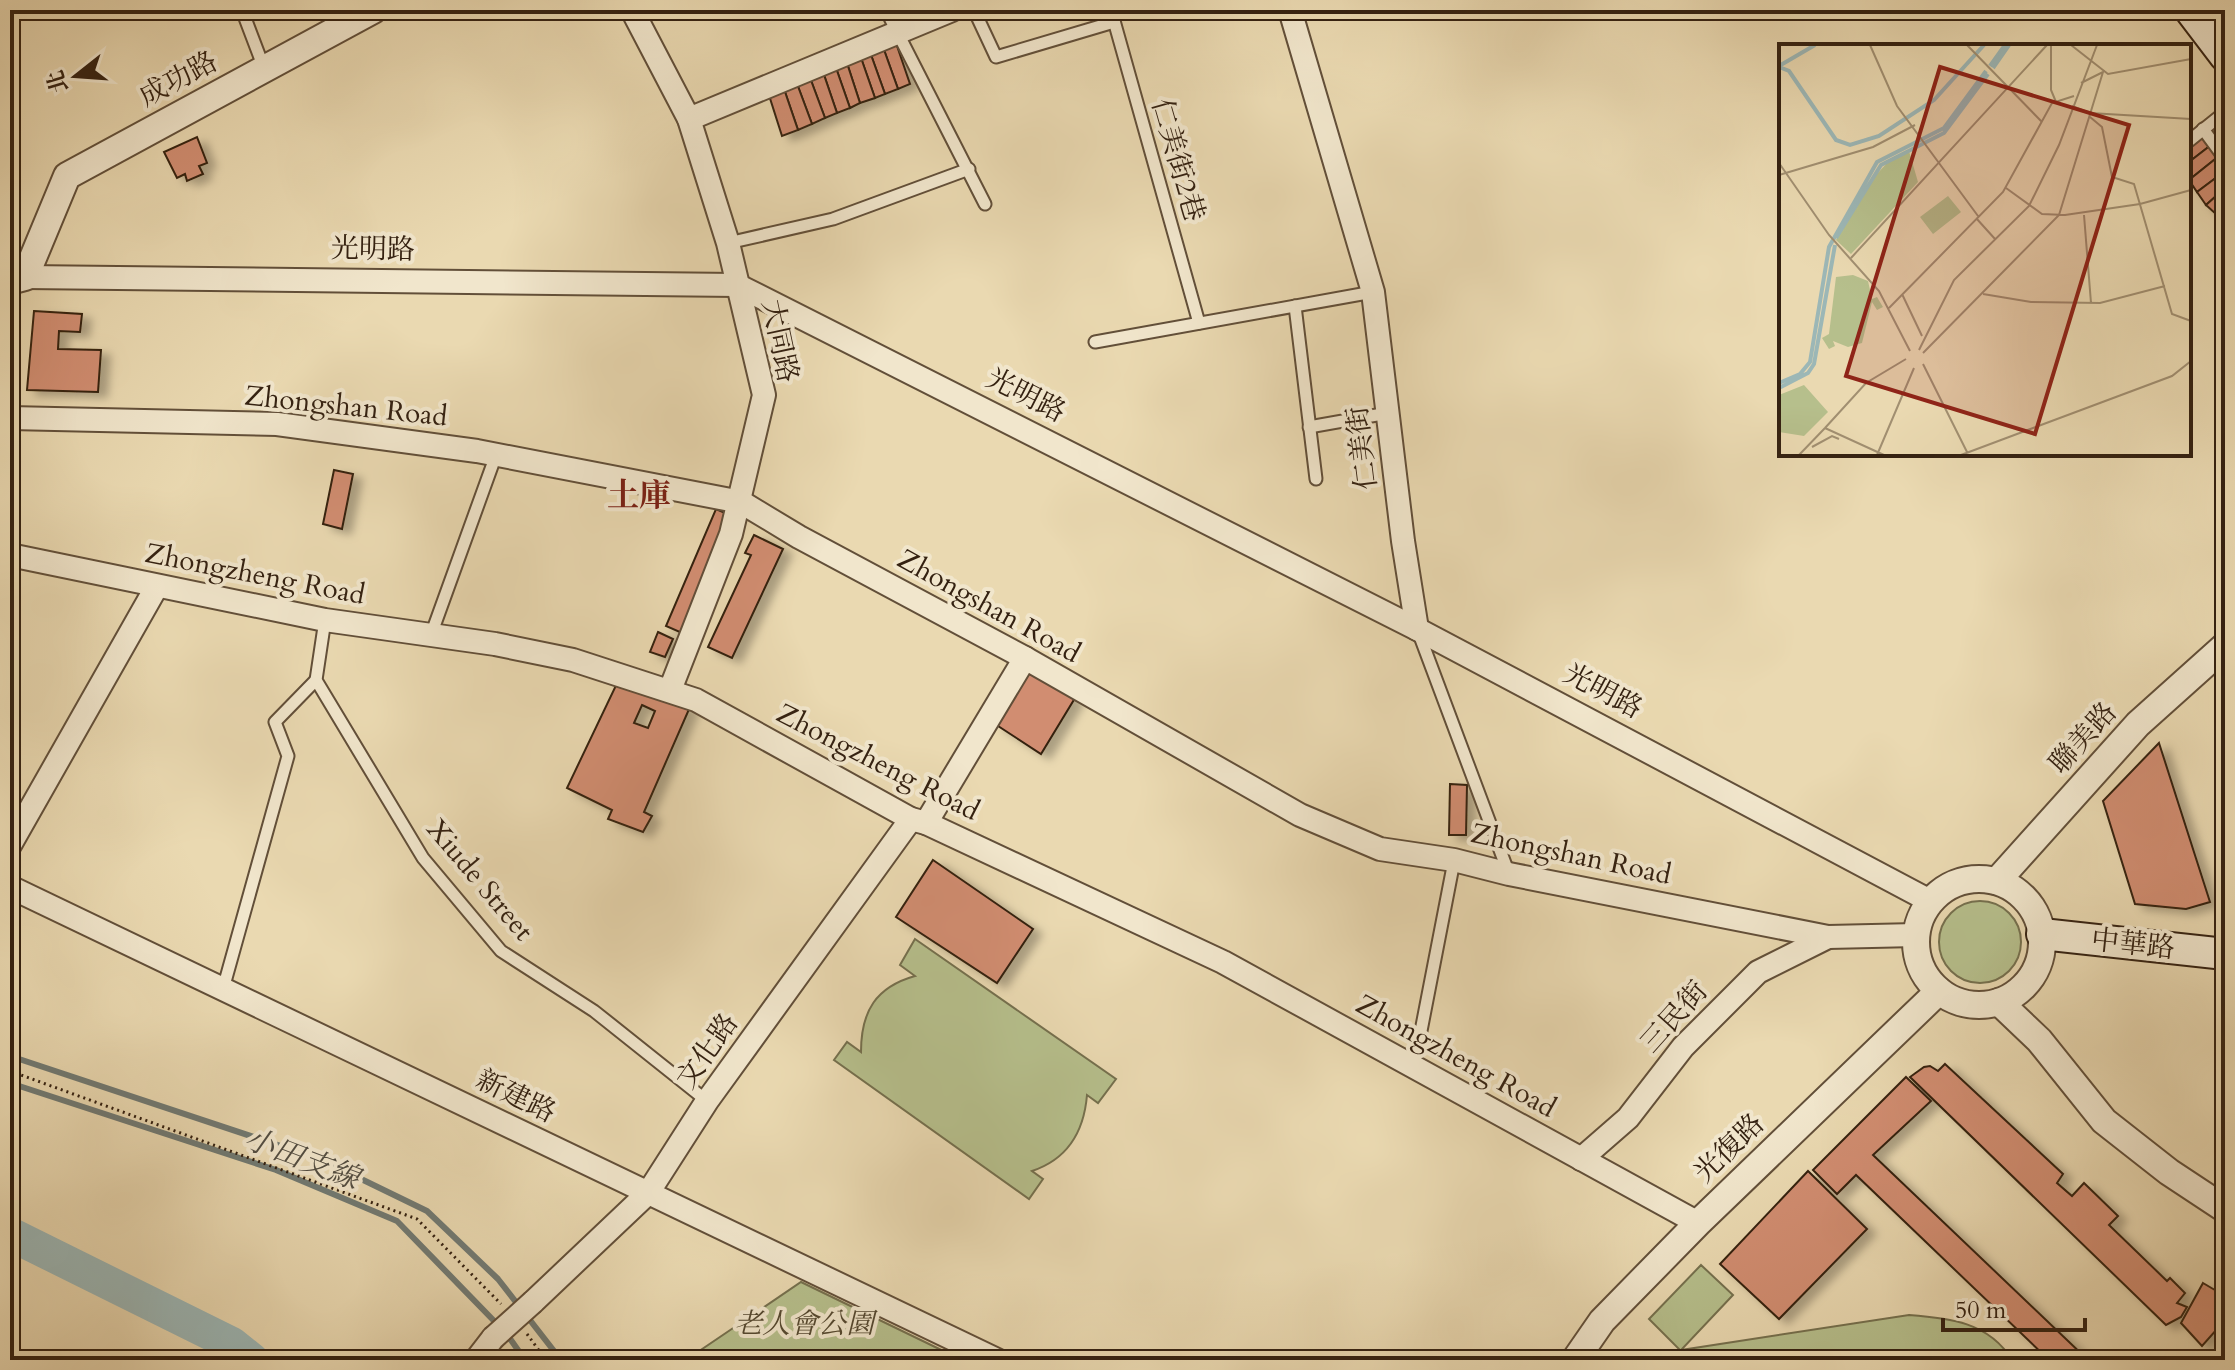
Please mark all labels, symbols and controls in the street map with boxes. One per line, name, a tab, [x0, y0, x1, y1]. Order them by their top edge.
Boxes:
north arrow	[36, 36, 116, 116]
street label: 成功路	[132, 43, 224, 115]
inset map	[1779, 44, 2191, 456]
text: 北	[40, 67, 75, 96]
street label: 仁美街2巷	[1142, 94, 1214, 226]
street label: 光明路	[331, 229, 415, 269]
street label: 大同路	[753, 296, 807, 386]
street label: 光明路	[980, 359, 1072, 431]
street label: Zhongshan Road	[243, 376, 449, 436]
street label: 仁美街	[1338, 404, 1386, 492]
district label: 土庫	[607, 474, 671, 518]
street label: Zhongzheng Road	[142, 534, 368, 614]
street label: Zhongshan Road	[891, 540, 1087, 672]
street label: 光明路	[1557, 655, 1649, 727]
street label: Zhongzheng Road	[770, 694, 986, 830]
street label: 聯美路	[2041, 694, 2125, 782]
street label: Xiude Street	[418, 811, 542, 949]
street label: Zhongshan Road	[1467, 814, 1675, 894]
street label: 中華路	[2089, 921, 2177, 967]
street label: 三民街	[1632, 973, 1716, 1061]
street label: Zhongzheng Road	[1349, 985, 1563, 1127]
street label: 文化路	[667, 1006, 747, 1096]
street label: 新建路	[470, 1061, 562, 1131]
street label: 光復路	[1686, 1105, 1772, 1191]
water label: 小田支線	[239, 1118, 368, 1201]
scale bar	[1943, 1282, 2085, 1332]
text: 50 m	[1955, 1294, 2007, 1327]
park label: 老人會公園	[734, 1305, 878, 1343]

